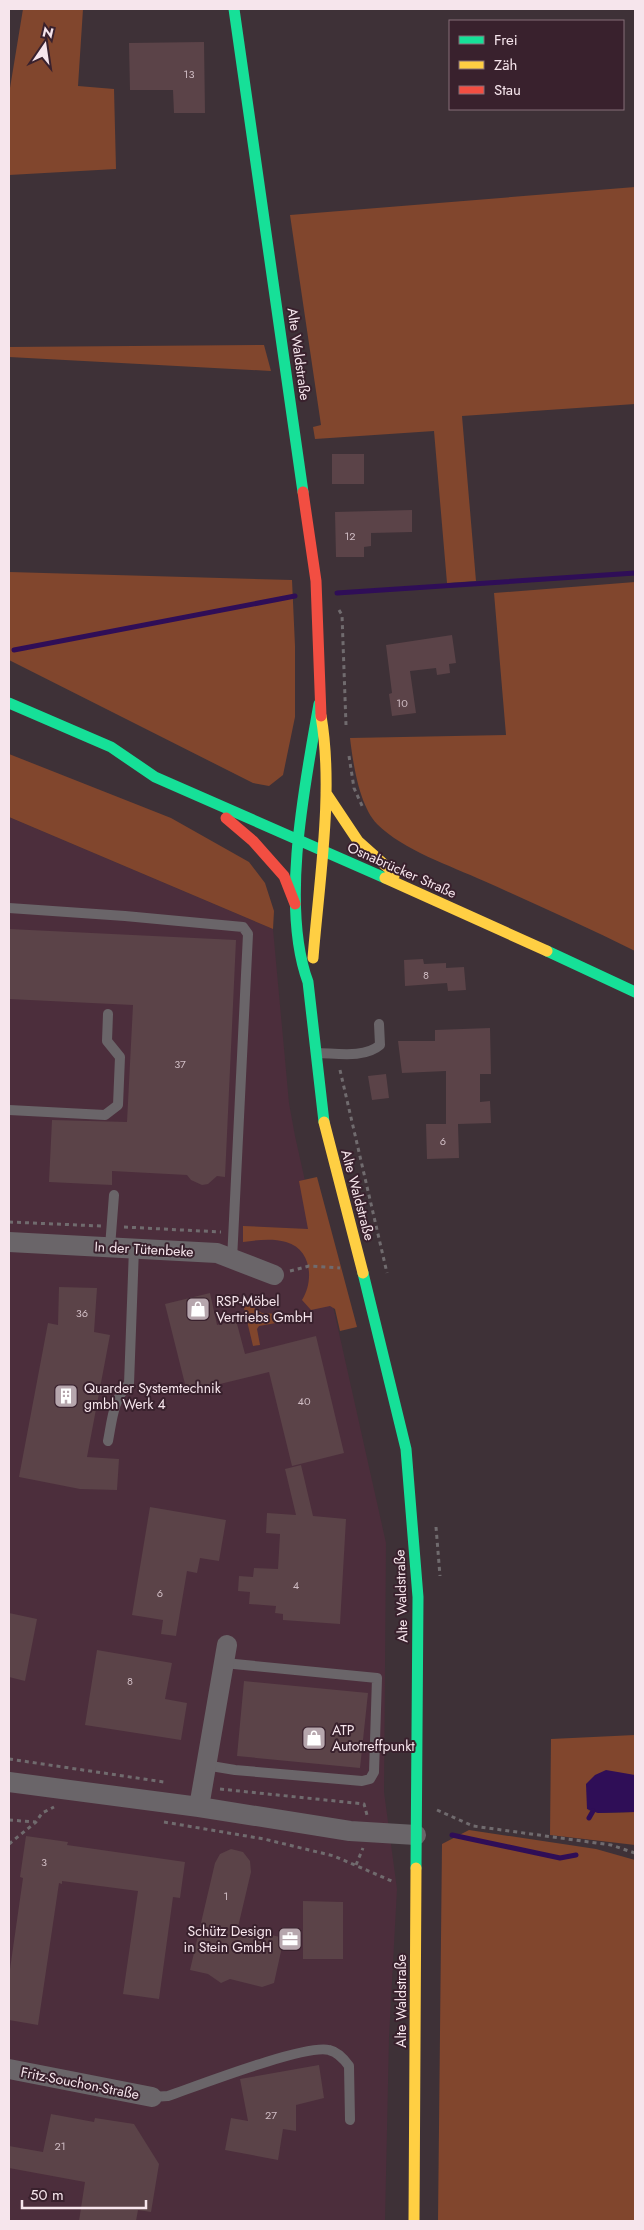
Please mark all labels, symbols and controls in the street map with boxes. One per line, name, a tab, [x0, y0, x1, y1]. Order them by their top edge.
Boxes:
north arrow	[20, 20, 70, 70]
legend	[449, 20, 624, 110]
text: N	[40, 21, 56, 43]
text: Frei	[494, 29, 518, 51]
text: Zäh	[494, 54, 517, 76]
house number: 13	[184, 66, 194, 82]
text: Stau	[494, 79, 521, 101]
street label: Alte Waldstraße	[283, 306, 315, 402]
house number: 12	[344, 528, 356, 544]
house number: 10	[396, 695, 408, 711]
street label: Osnabrücker Straße	[344, 837, 460, 903]
house number: 8	[423, 967, 429, 983]
house number: 37	[174, 1056, 186, 1072]
house number: 6	[440, 1133, 446, 1149]
street label: Alte Waldstraße	[336, 1147, 380, 1243]
street label: In der Tütenbeke	[94, 1236, 194, 1262]
place label: RSP-Möbel Vertriebs GmbH	[216, 1291, 313, 1327]
shop icon: RSP-Möbel Vertriebs GmbH	[185, 1296, 211, 1322]
house number: 36	[76, 1305, 88, 1321]
place label: Quarder Systemtechnik gmbh Werk 4	[84, 1378, 222, 1414]
building icon: Quarder Systemtechnik gmbh Werk 4	[53, 1383, 79, 1409]
house number: 40	[297, 1393, 311, 1409]
street label: Alte Waldstraße	[389, 1549, 413, 1643]
house number: 4	[293, 1577, 300, 1593]
house number: 6	[157, 1585, 163, 1601]
house number: 8	[127, 1673, 133, 1689]
place label: ATP Autotreffpunkt	[332, 1720, 415, 1756]
shop icon: ATP Autotreffpunkt	[301, 1725, 327, 1751]
house number: 3	[41, 1854, 47, 1870]
house number: 1	[224, 1888, 228, 1904]
place label: Schütz Design in Stein GmbH	[184, 1921, 272, 1957]
office icon: Schütz Design in Stein GmbH	[277, 1926, 303, 1952]
street label: Alte Waldstraße	[391, 1954, 411, 2048]
street label: Fritz-Souchon-Straße	[19, 2062, 141, 2104]
house number: 27	[265, 2107, 277, 2123]
house number: 21	[54, 2138, 66, 2154]
scale bar	[22, 2178, 146, 2210]
text: 50 m	[30, 2184, 64, 2206]

